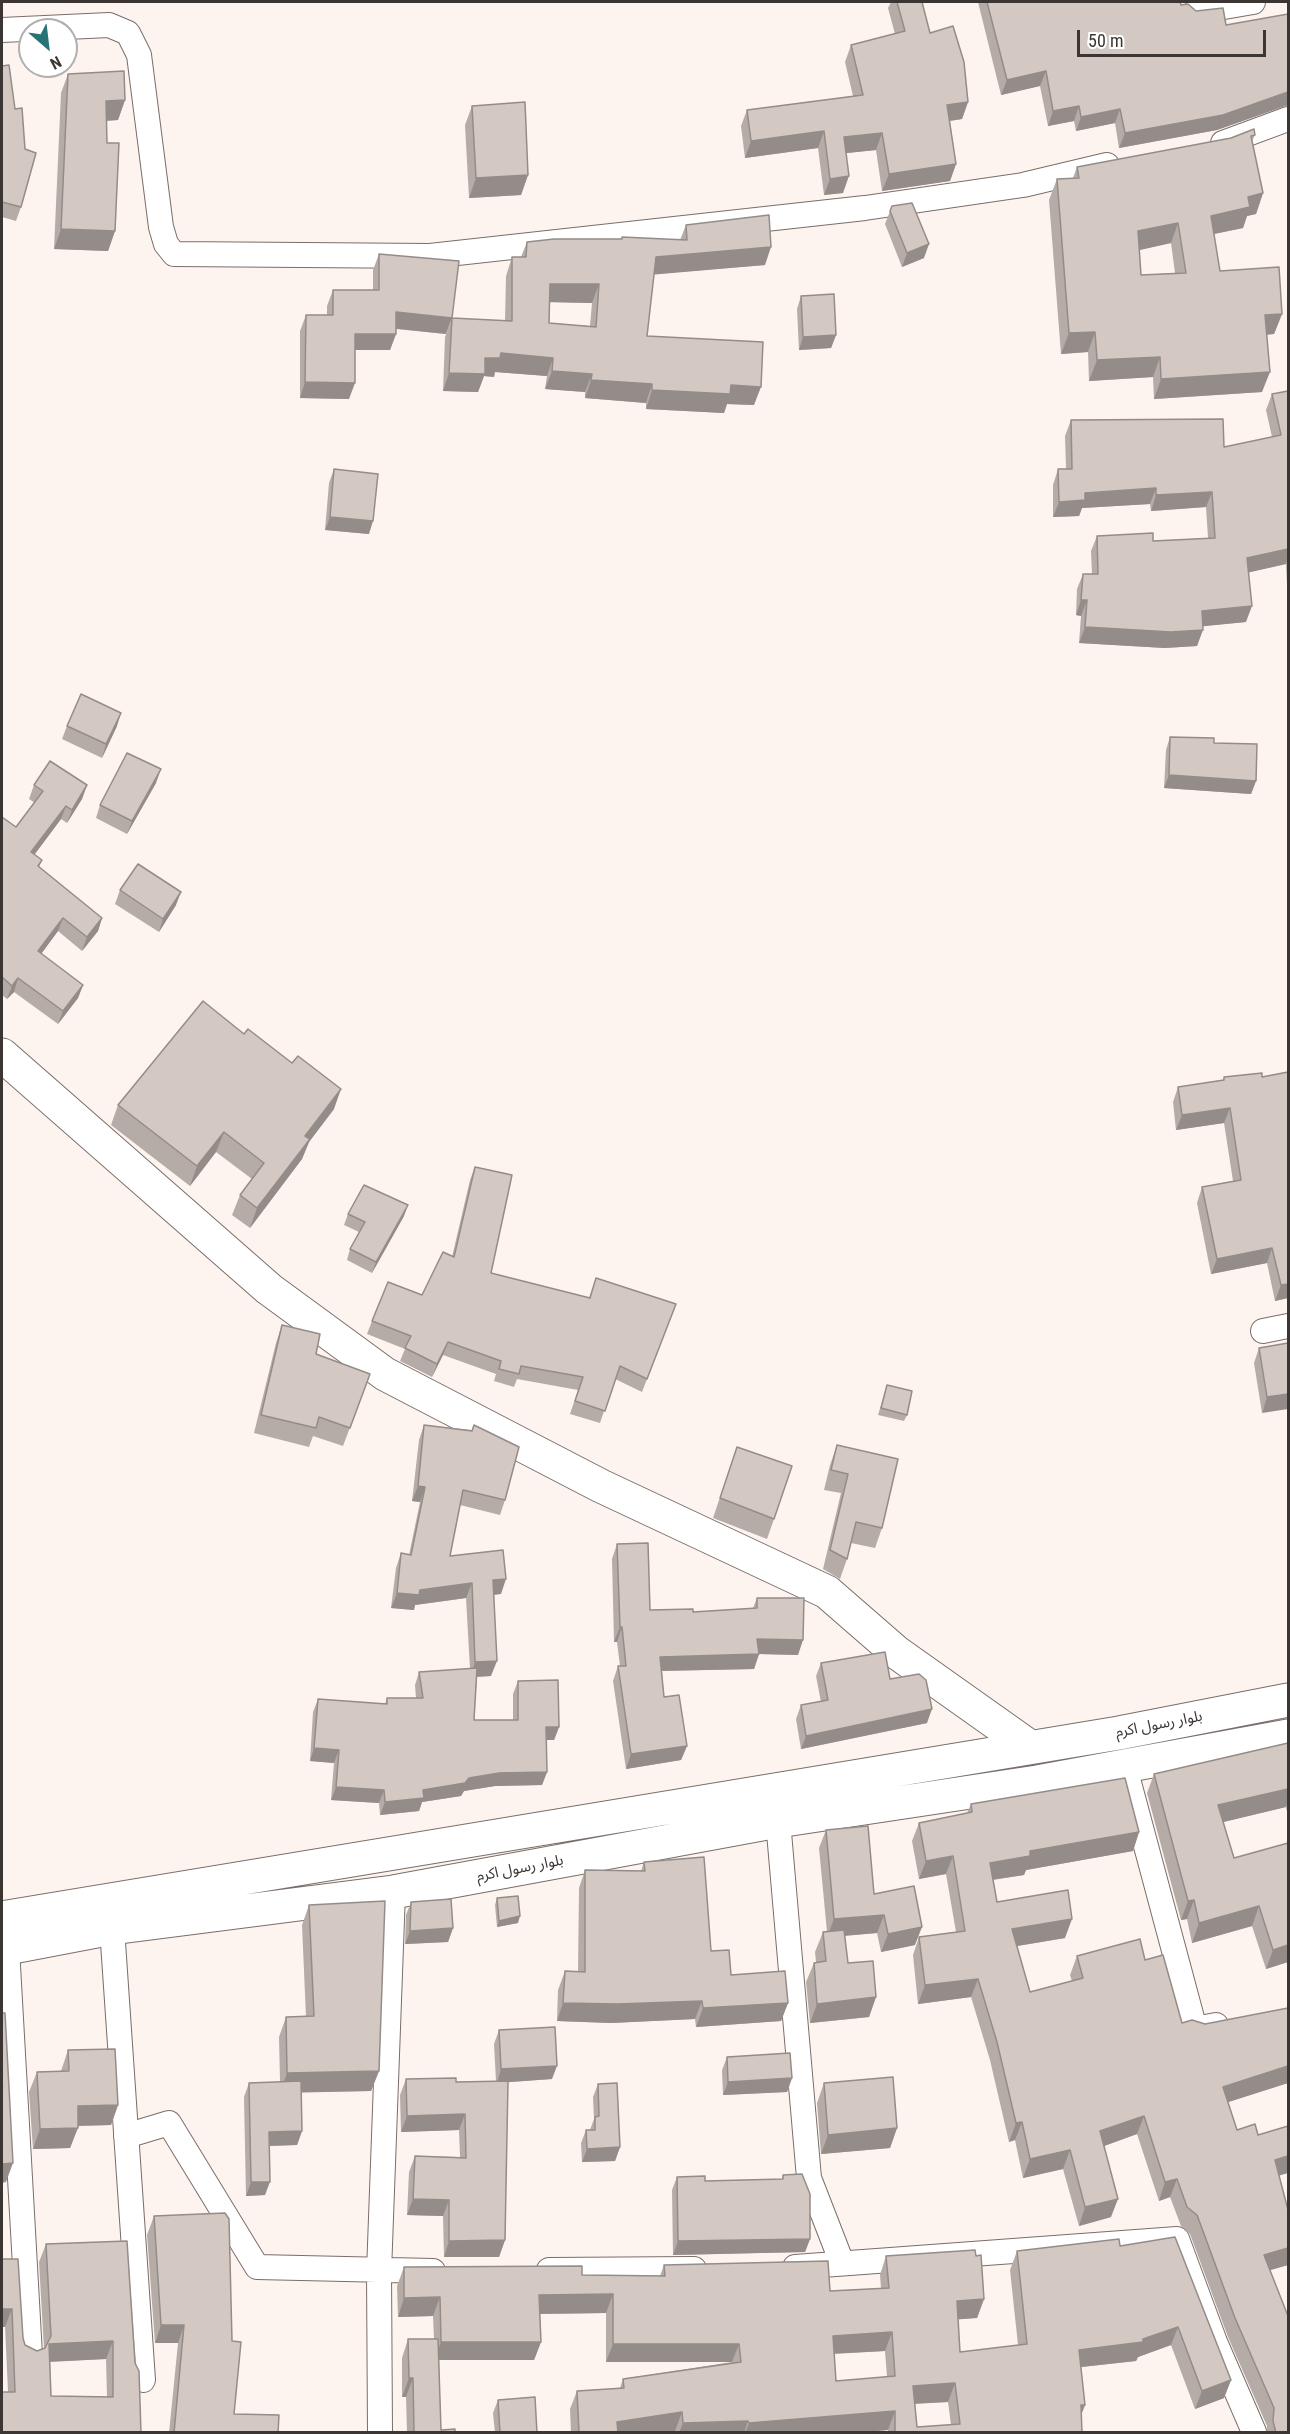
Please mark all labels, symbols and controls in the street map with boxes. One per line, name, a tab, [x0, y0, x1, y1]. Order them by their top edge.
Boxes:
north arrow	[18, 18, 78, 78]
scale bar	[1080, 18, 1269, 56]
text: 50 m	[1088, 30, 1123, 51]
text: N	[47, 52, 65, 73]
street label: بلوار رسول اکرم	[1114, 1708, 1204, 1742]
street label: بلوار رسول اکرم	[475, 1852, 565, 1886]

